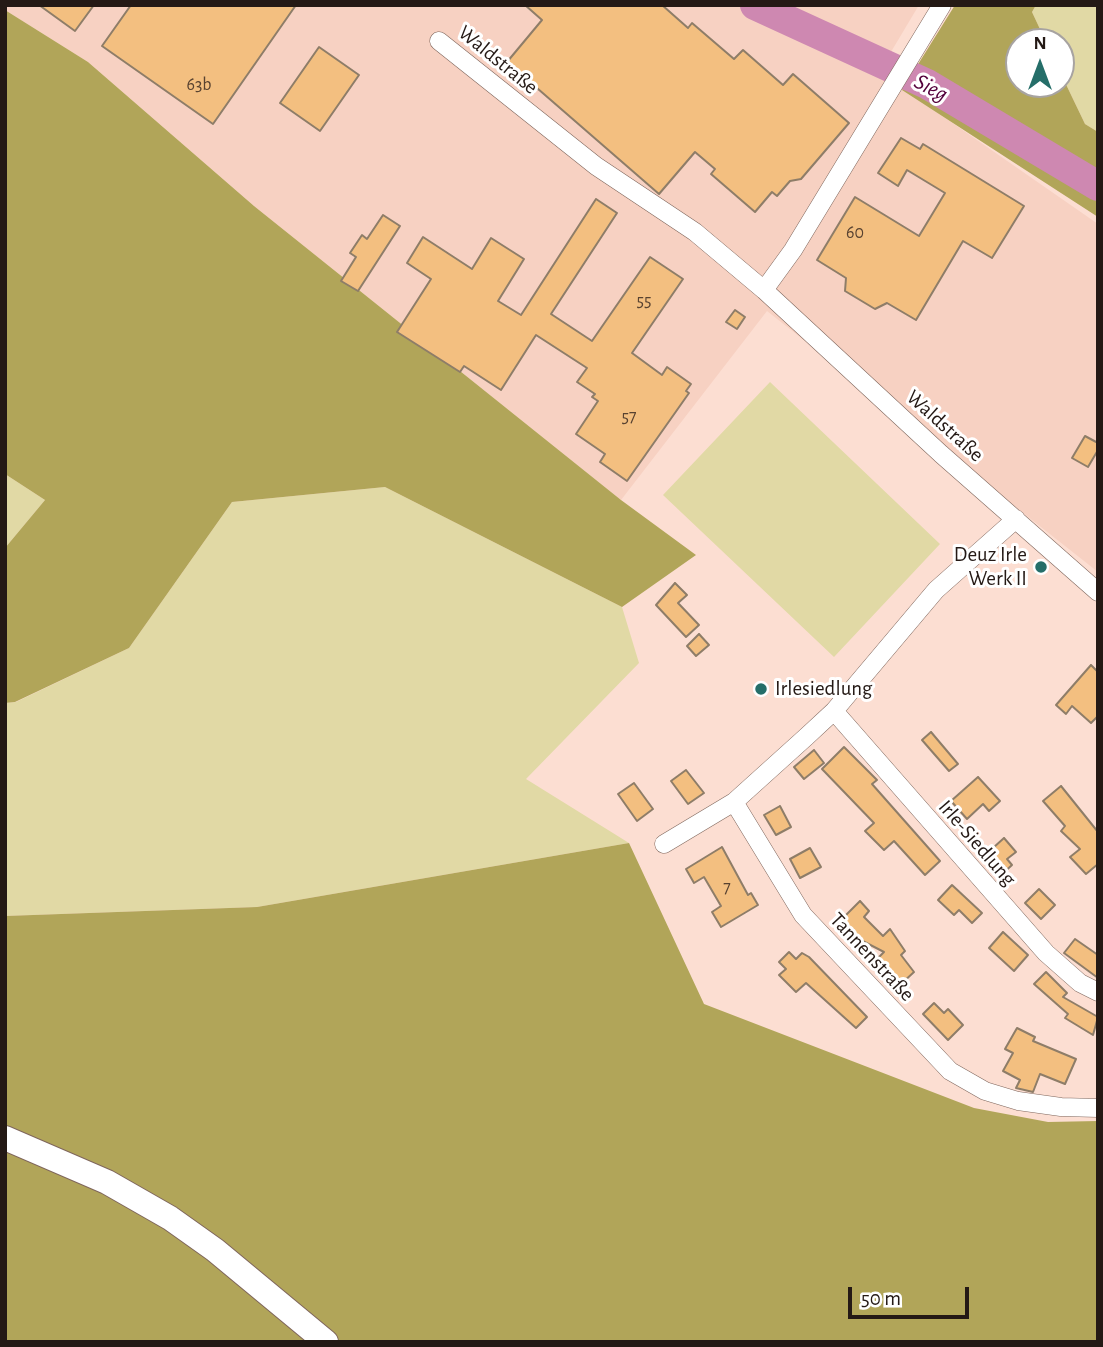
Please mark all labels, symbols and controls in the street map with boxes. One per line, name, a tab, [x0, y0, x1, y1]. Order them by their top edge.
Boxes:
street label: Waldstraße	[453, 20, 543, 100]
north arrow	[1005, 28, 1075, 98]
text: N	[1033, 34, 1047, 53]
water label: Sieg	[909, 68, 953, 108]
house number: 63b	[186, 74, 212, 96]
house number: 60	[846, 222, 864, 244]
house number: 55	[636, 290, 652, 312]
street label: Waldstraße	[901, 385, 989, 467]
house number: 57	[621, 406, 637, 428]
place label: Deuz Irle Werk II	[954, 542, 1027, 592]
marker: Deuz Irle Werk II	[1033, 559, 1049, 575]
place label: Irlesiedlung	[775, 676, 872, 702]
marker: Irlesiedlung	[753, 681, 769, 697]
street label: Irle-Siedlung	[933, 795, 1021, 891]
house number: 7	[723, 877, 731, 899]
street label: Tannenstraße	[824, 907, 920, 1007]
scale bar	[851, 1274, 972, 1318]
text: 50 m	[861, 1288, 901, 1309]

